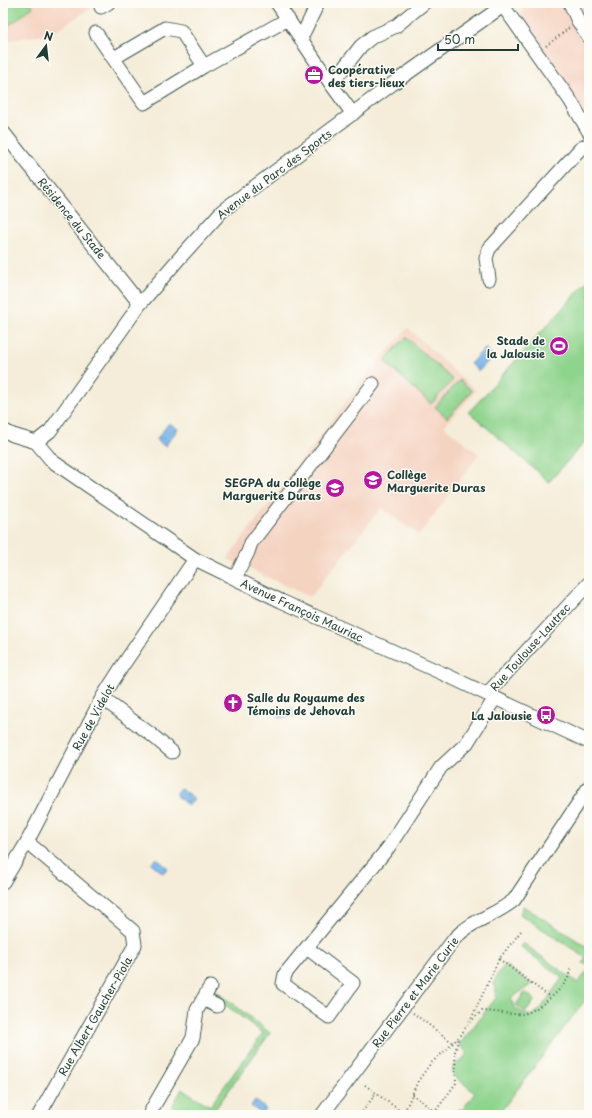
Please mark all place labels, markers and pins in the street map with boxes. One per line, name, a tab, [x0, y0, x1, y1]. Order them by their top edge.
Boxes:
place label: Coopérative des tiers-lieux	[328, 61, 405, 91]
office icon: Coopérative des tiers-lieux	[303, 64, 325, 86]
place label: Stade de la Jalousie	[487, 332, 545, 362]
sports icon: Stade de la Jalousie	[548, 335, 570, 357]
place label: Collège Marguerite Duras	[387, 466, 486, 496]
school or university icon: Collège Marguerite Duras	[362, 469, 384, 491]
place label: SEGPA du collège Marguerite Duras	[223, 474, 321, 504]
school or university icon: SEGPA du collège Marguerite Duras	[324, 477, 346, 499]
place label: Salle du Royaume des Témoins de Jehovah	[247, 689, 365, 719]
church icon: Salle du Royaume des Témoins de Jehovah	[222, 692, 244, 714]
bus stop icon: La Jalousie	[535, 704, 557, 726]
place label: La Jalousie	[471, 707, 532, 724]

